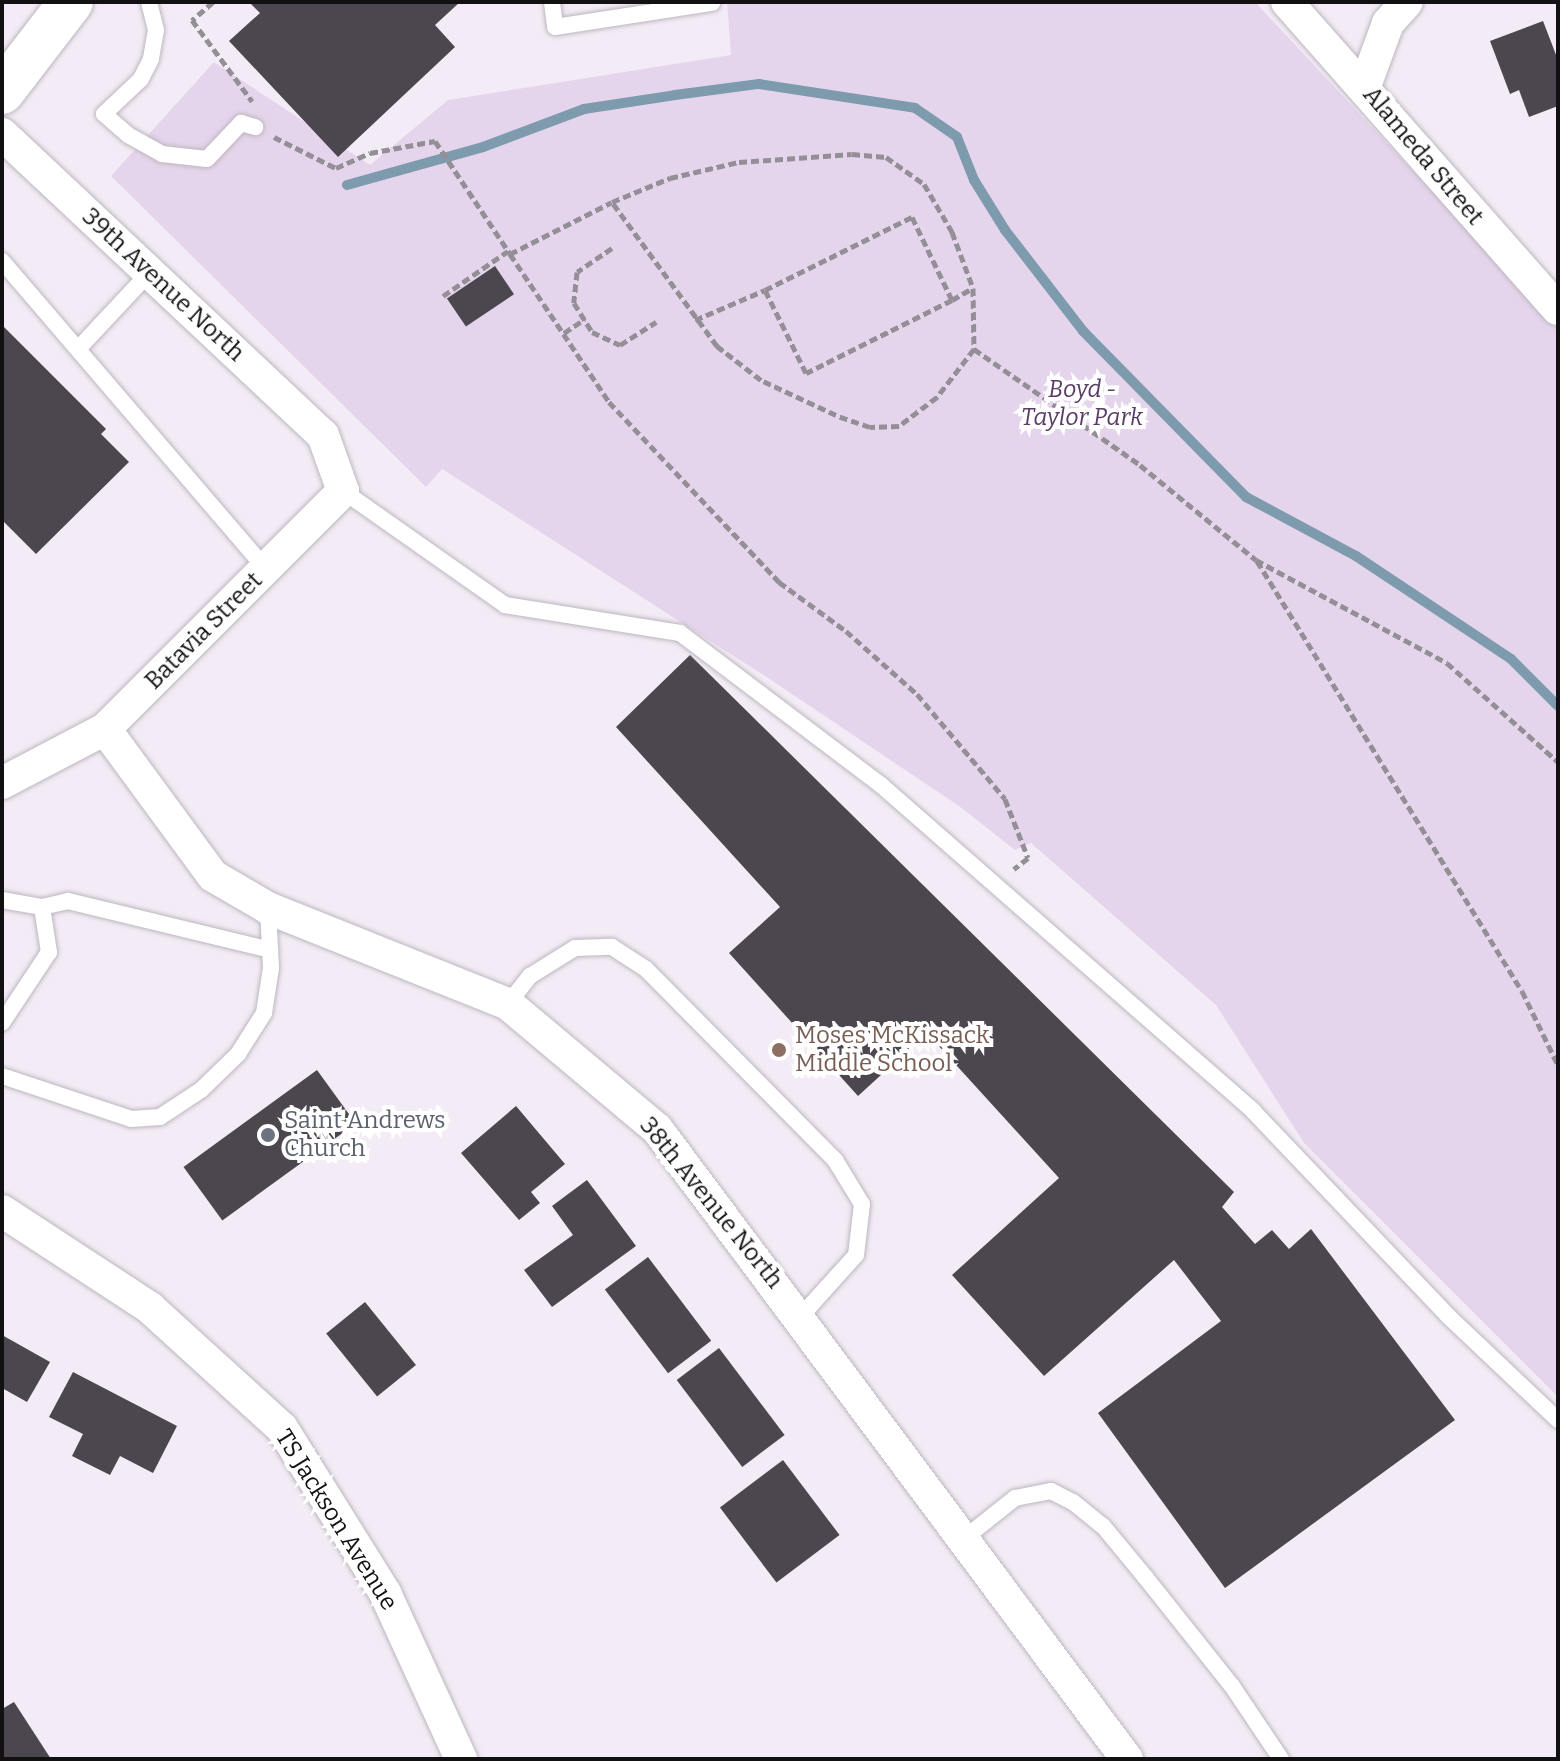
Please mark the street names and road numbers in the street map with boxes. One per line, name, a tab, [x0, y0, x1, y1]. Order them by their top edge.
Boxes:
street label: Alameda Street	[1357, 81, 1489, 231]
street label: 39th Avenue North	[76, 202, 250, 368]
street label: Batavia Street	[139, 566, 269, 696]
street label: 38th Avenue North	[633, 1112, 789, 1294]
street label: TS Jackson Avenue	[269, 1424, 403, 1616]

